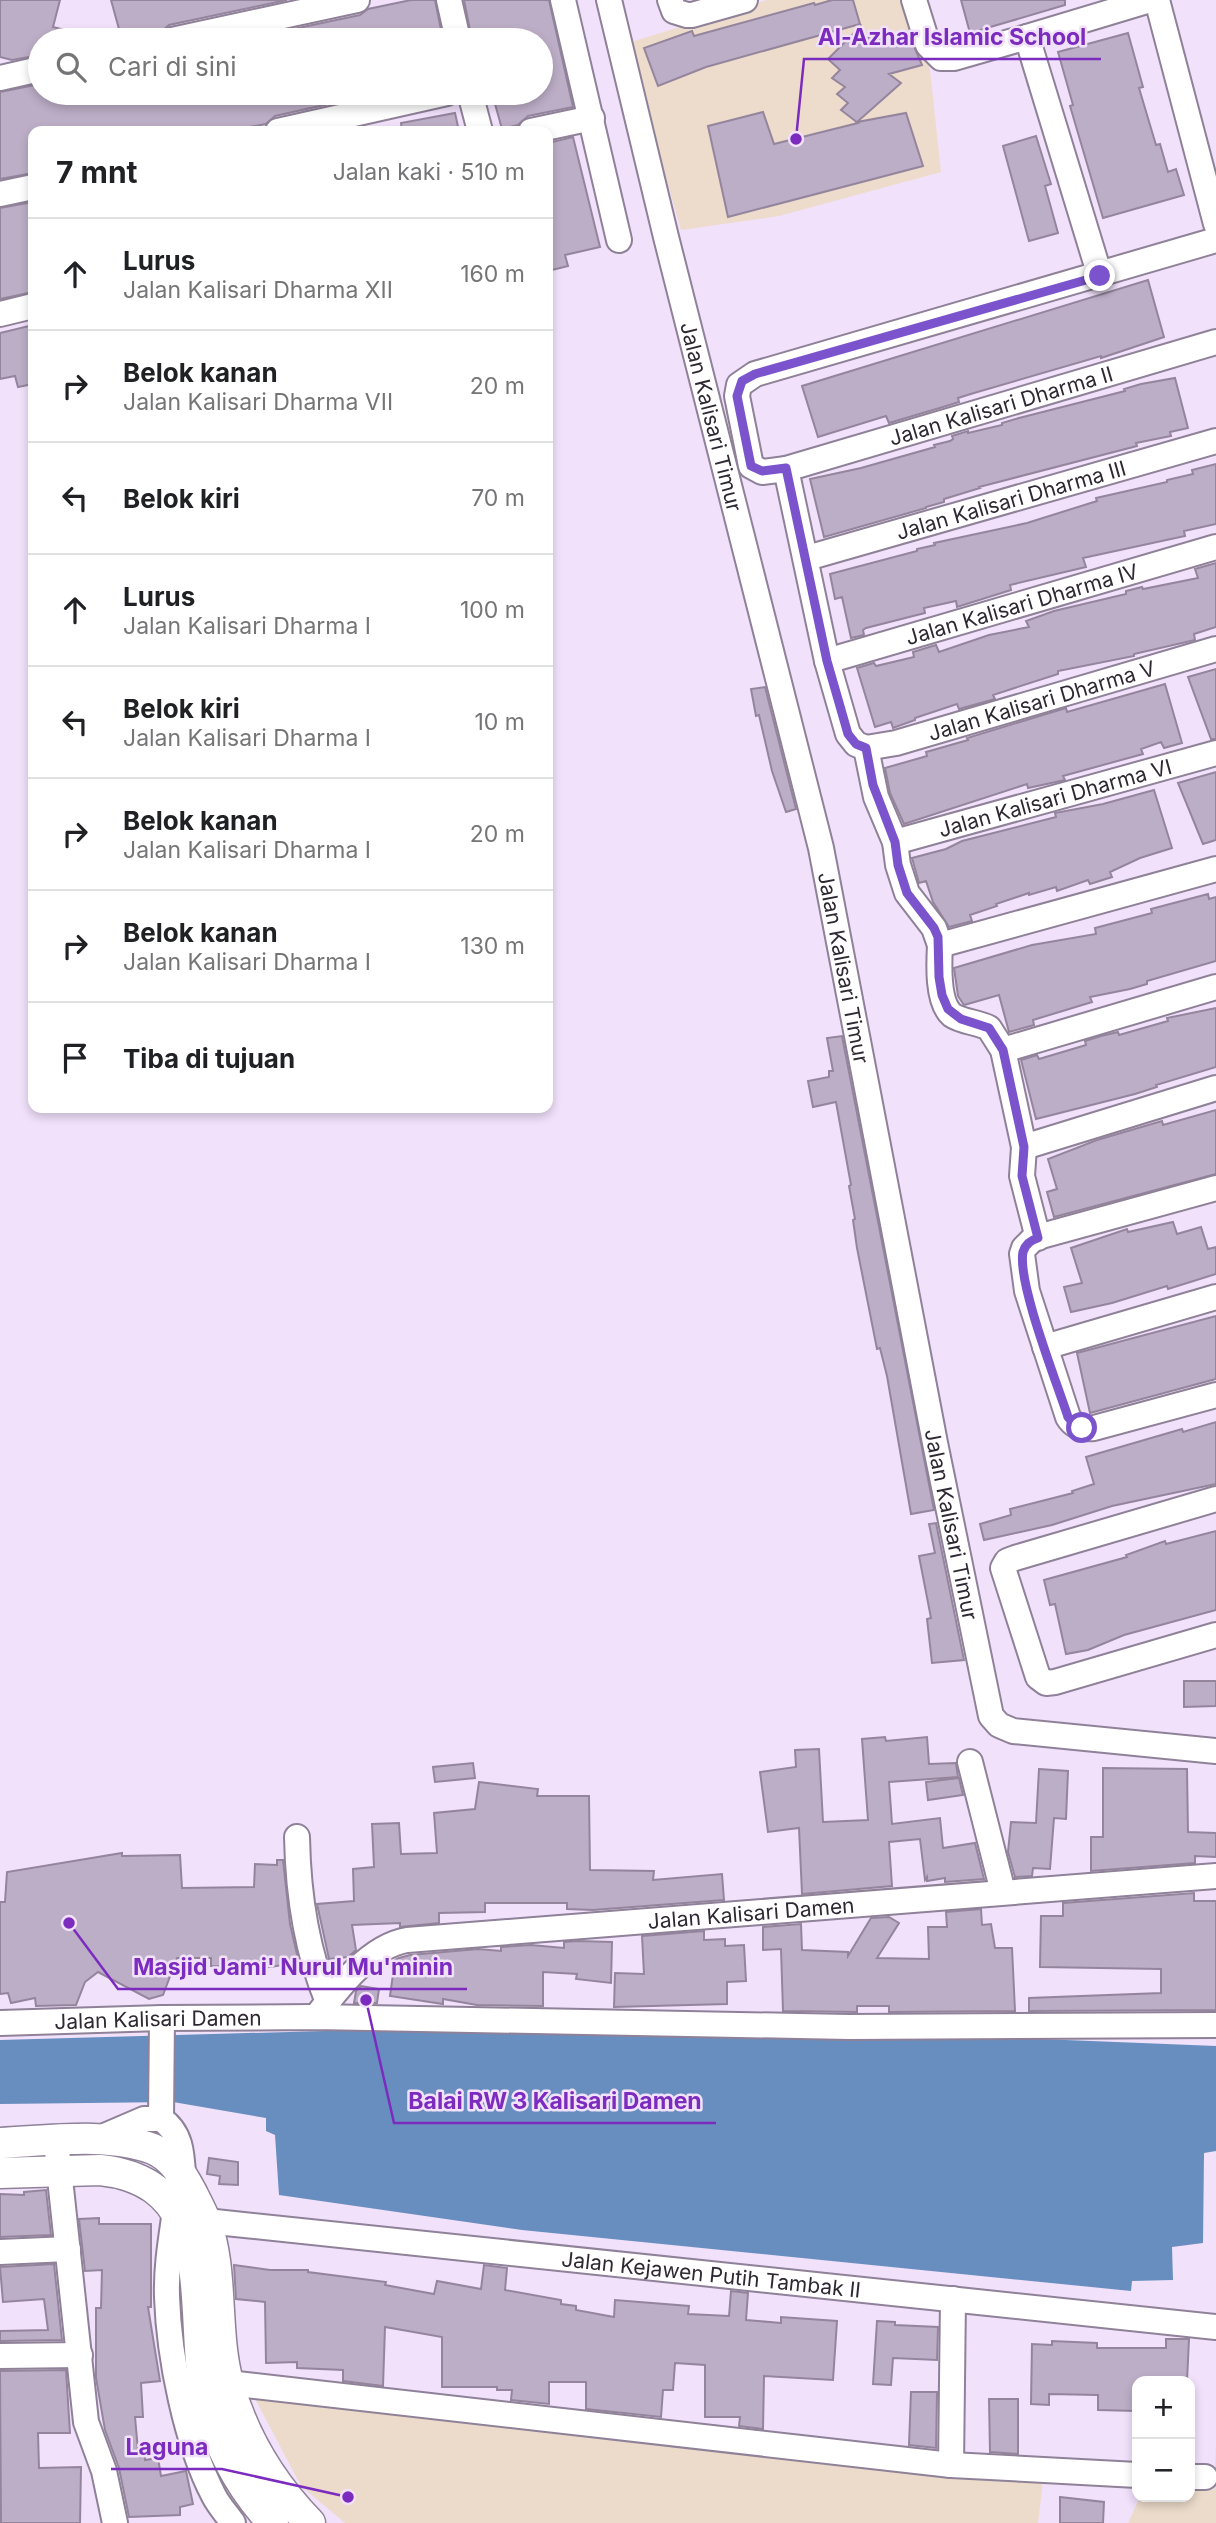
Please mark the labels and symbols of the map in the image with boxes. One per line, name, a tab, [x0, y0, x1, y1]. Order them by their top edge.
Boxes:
callout: Al-Azhar Islamic School	[804, 15, 1101, 59]
text: Al-Azhar Islamic School	[818, 23, 1086, 51]
route end	[1084, 260, 1115, 291]
street label: Jalan Kalisari Timur	[676, 319, 748, 514]
street label: Jalan Kalisari Dharma II	[886, 361, 1116, 450]
street label: Jalan Kalisari Dharma III	[893, 455, 1129, 544]
street label: Jalan Kalisari Dharma IV	[903, 558, 1141, 650]
street label: Jalan Kalisari Dharma V	[925, 655, 1158, 745]
street label: Jalan Kalisari Dharma VI	[935, 753, 1174, 842]
street label: Jalan Kalisari Timur	[813, 870, 875, 1066]
route start	[1066, 1412, 1097, 1443]
street label: Jalan Kalisari Timur	[920, 1427, 984, 1622]
street label: Jalan Kalisari Damen	[647, 1892, 855, 1933]
callout: Masjid Jami' Nurul Mu'minin	[118, 1945, 467, 1989]
text: Masjid Jami' Nurul Mu'minin	[133, 1953, 453, 1981]
street label: Jalan Kalisari Damen	[54, 2005, 262, 2034]
callout: Balai RW 3 Kalisari Damen	[394, 2079, 716, 2123]
text: Balai RW 3 Kalisari Damen	[408, 2087, 702, 2115]
street label: Jalan Kejawen Putih Tambak II	[560, 2246, 862, 2302]
callout: Laguna	[111, 2425, 222, 2469]
text: Laguna	[126, 2433, 208, 2461]

